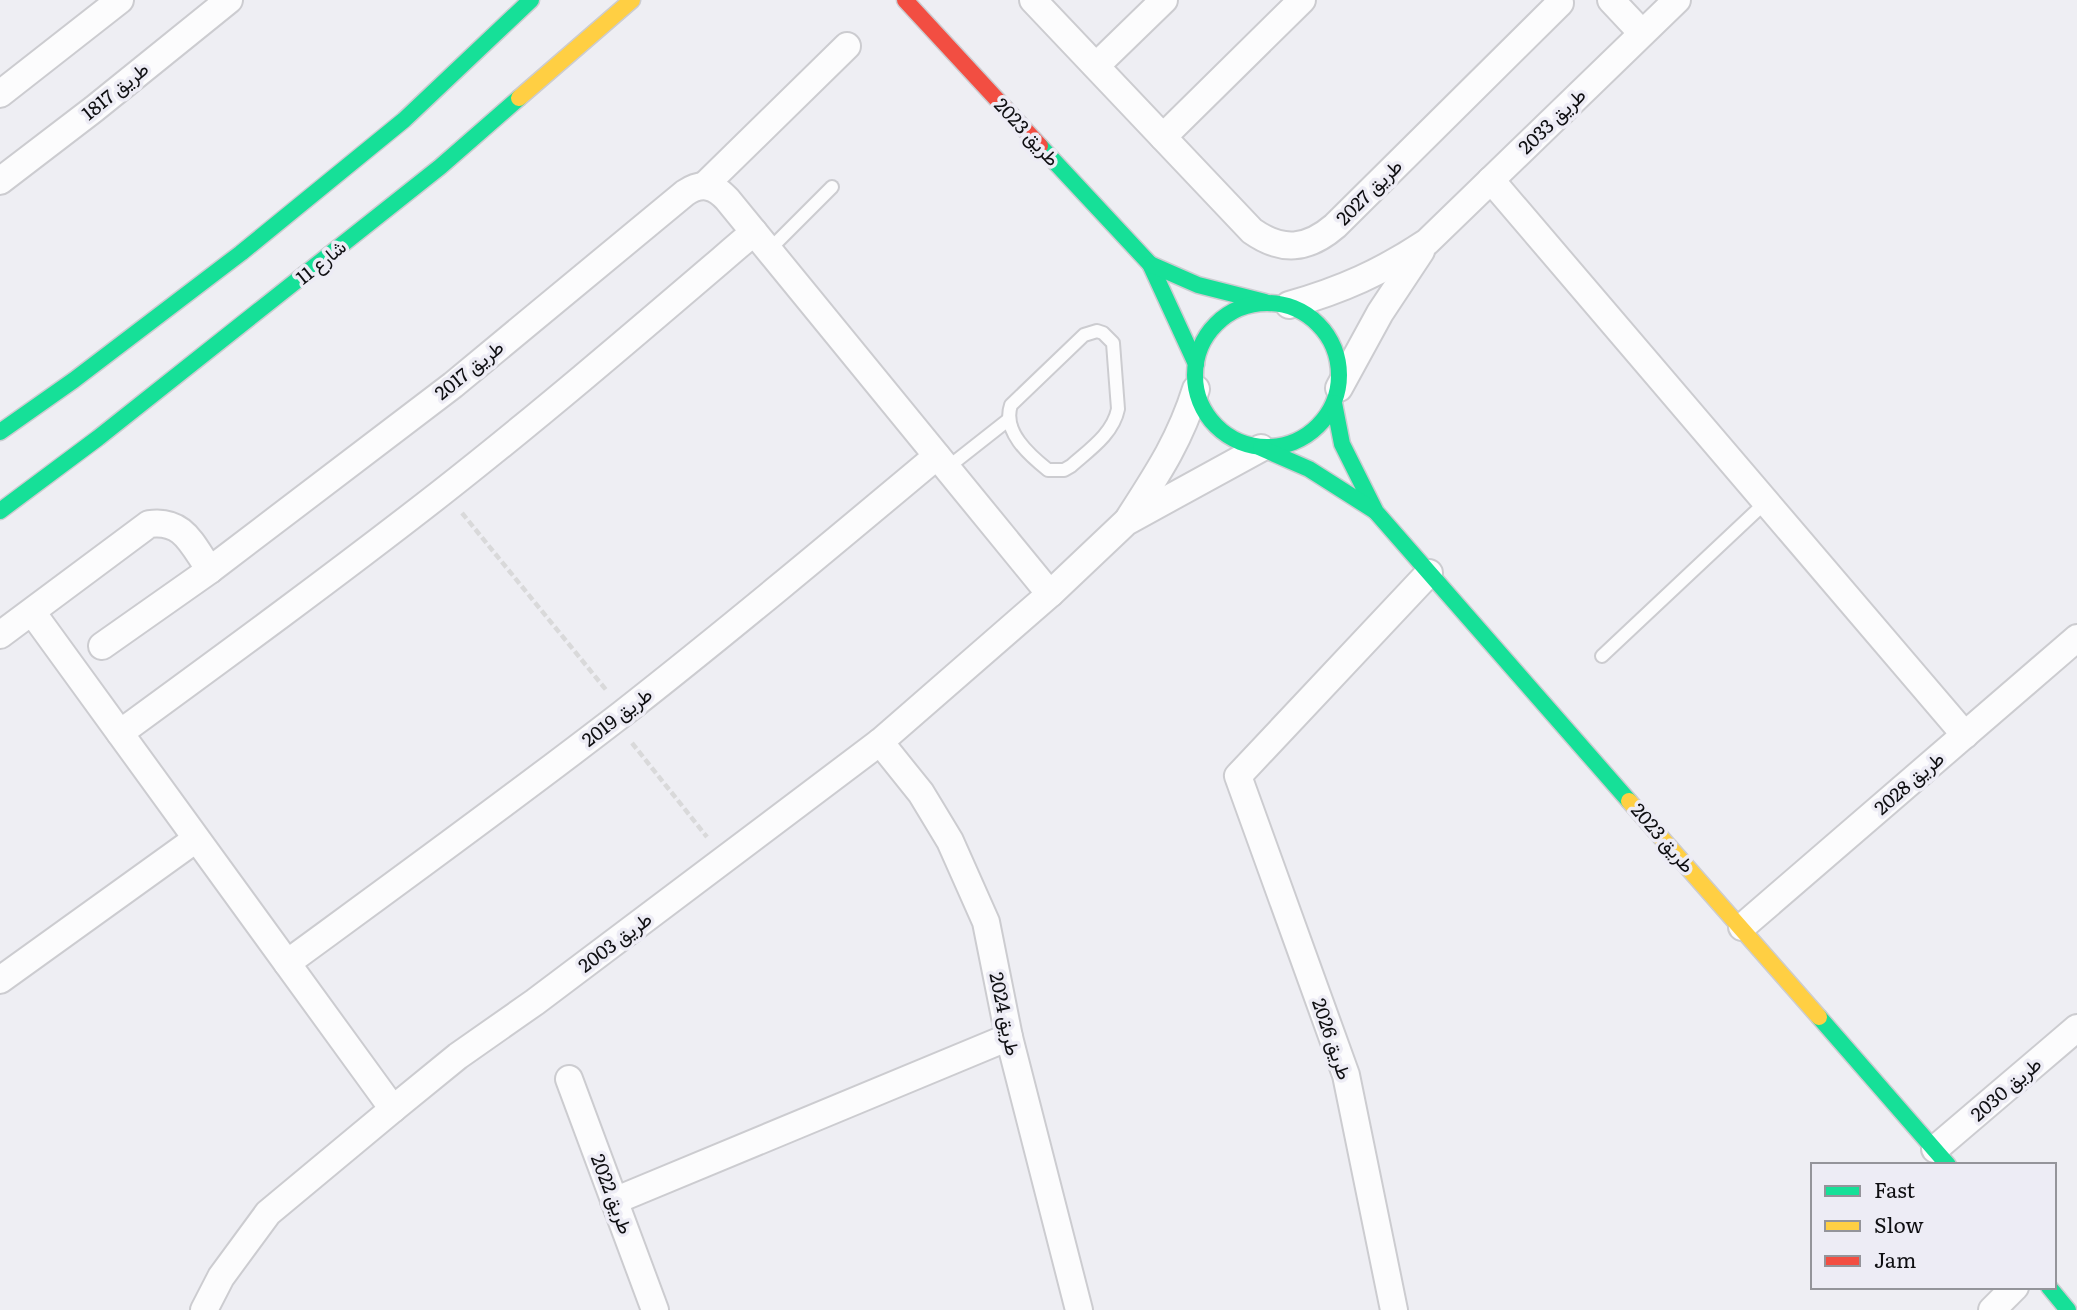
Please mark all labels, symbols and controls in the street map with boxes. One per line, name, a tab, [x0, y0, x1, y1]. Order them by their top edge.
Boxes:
street label: طريق 1817	[75, 54, 154, 126]
street label: طريق 2033	[1511, 81, 1591, 160]
street label: طريق 2023	[989, 91, 1067, 172]
street label: طريق 2027	[1329, 152, 1408, 231]
street label: شارع 11	[289, 232, 352, 290]
street label: طريق 2017	[428, 333, 509, 406]
street label: طريق 2019	[575, 680, 657, 753]
street label: طريق 2028	[1867, 744, 1949, 821]
street label: طريق 2023	[1625, 796, 1702, 878]
street label: طريق 2003	[572, 904, 657, 978]
street label: طريق 2024	[983, 969, 1028, 1058]
street label: طريق 2026	[1306, 994, 1360, 1083]
street label: طريق 2030	[1964, 1050, 2047, 1127]
street label: طريق 2022	[585, 1150, 641, 1238]
legend	[1811, 1163, 2056, 1289]
text: Fast	[1874, 1173, 1915, 1204]
text: Slow	[1874, 1208, 1924, 1239]
text: Jam	[1874, 1243, 1916, 1274]

